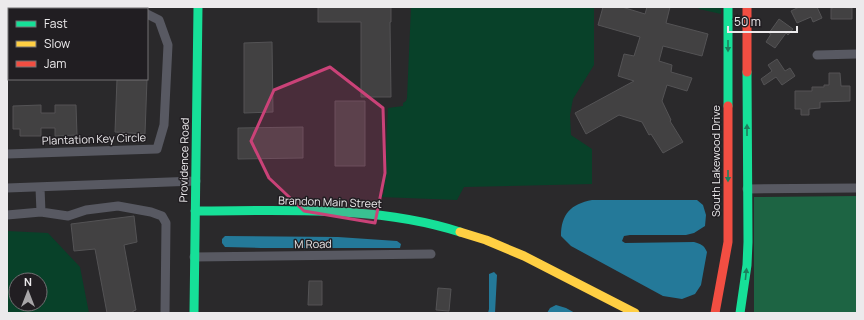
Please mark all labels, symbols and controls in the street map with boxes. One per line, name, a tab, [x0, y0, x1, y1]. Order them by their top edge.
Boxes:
legend	[8, 8, 148, 80]
scale bar	[728, 8, 797, 34]
text: 50 m	[734, 13, 761, 30]
text: Fast	[44, 15, 68, 32]
text: Slow	[44, 35, 70, 52]
one-way arrow	[725, 40, 731, 53]
text: Jam	[44, 55, 66, 72]
street label: South Lakewood Drive	[708, 104, 723, 217]
street label: Providence Road	[175, 117, 192, 203]
one-way arrow	[744, 123, 750, 136]
street label: Plantation Key Circle	[42, 129, 147, 148]
one-way arrow	[725, 170, 732, 182]
street label: Brandon Main Street	[278, 192, 382, 211]
street label: M Road	[294, 236, 332, 251]
one-way arrow	[743, 268, 749, 280]
north arrow	[8, 272, 48, 312]
text: N	[24, 274, 32, 289]

